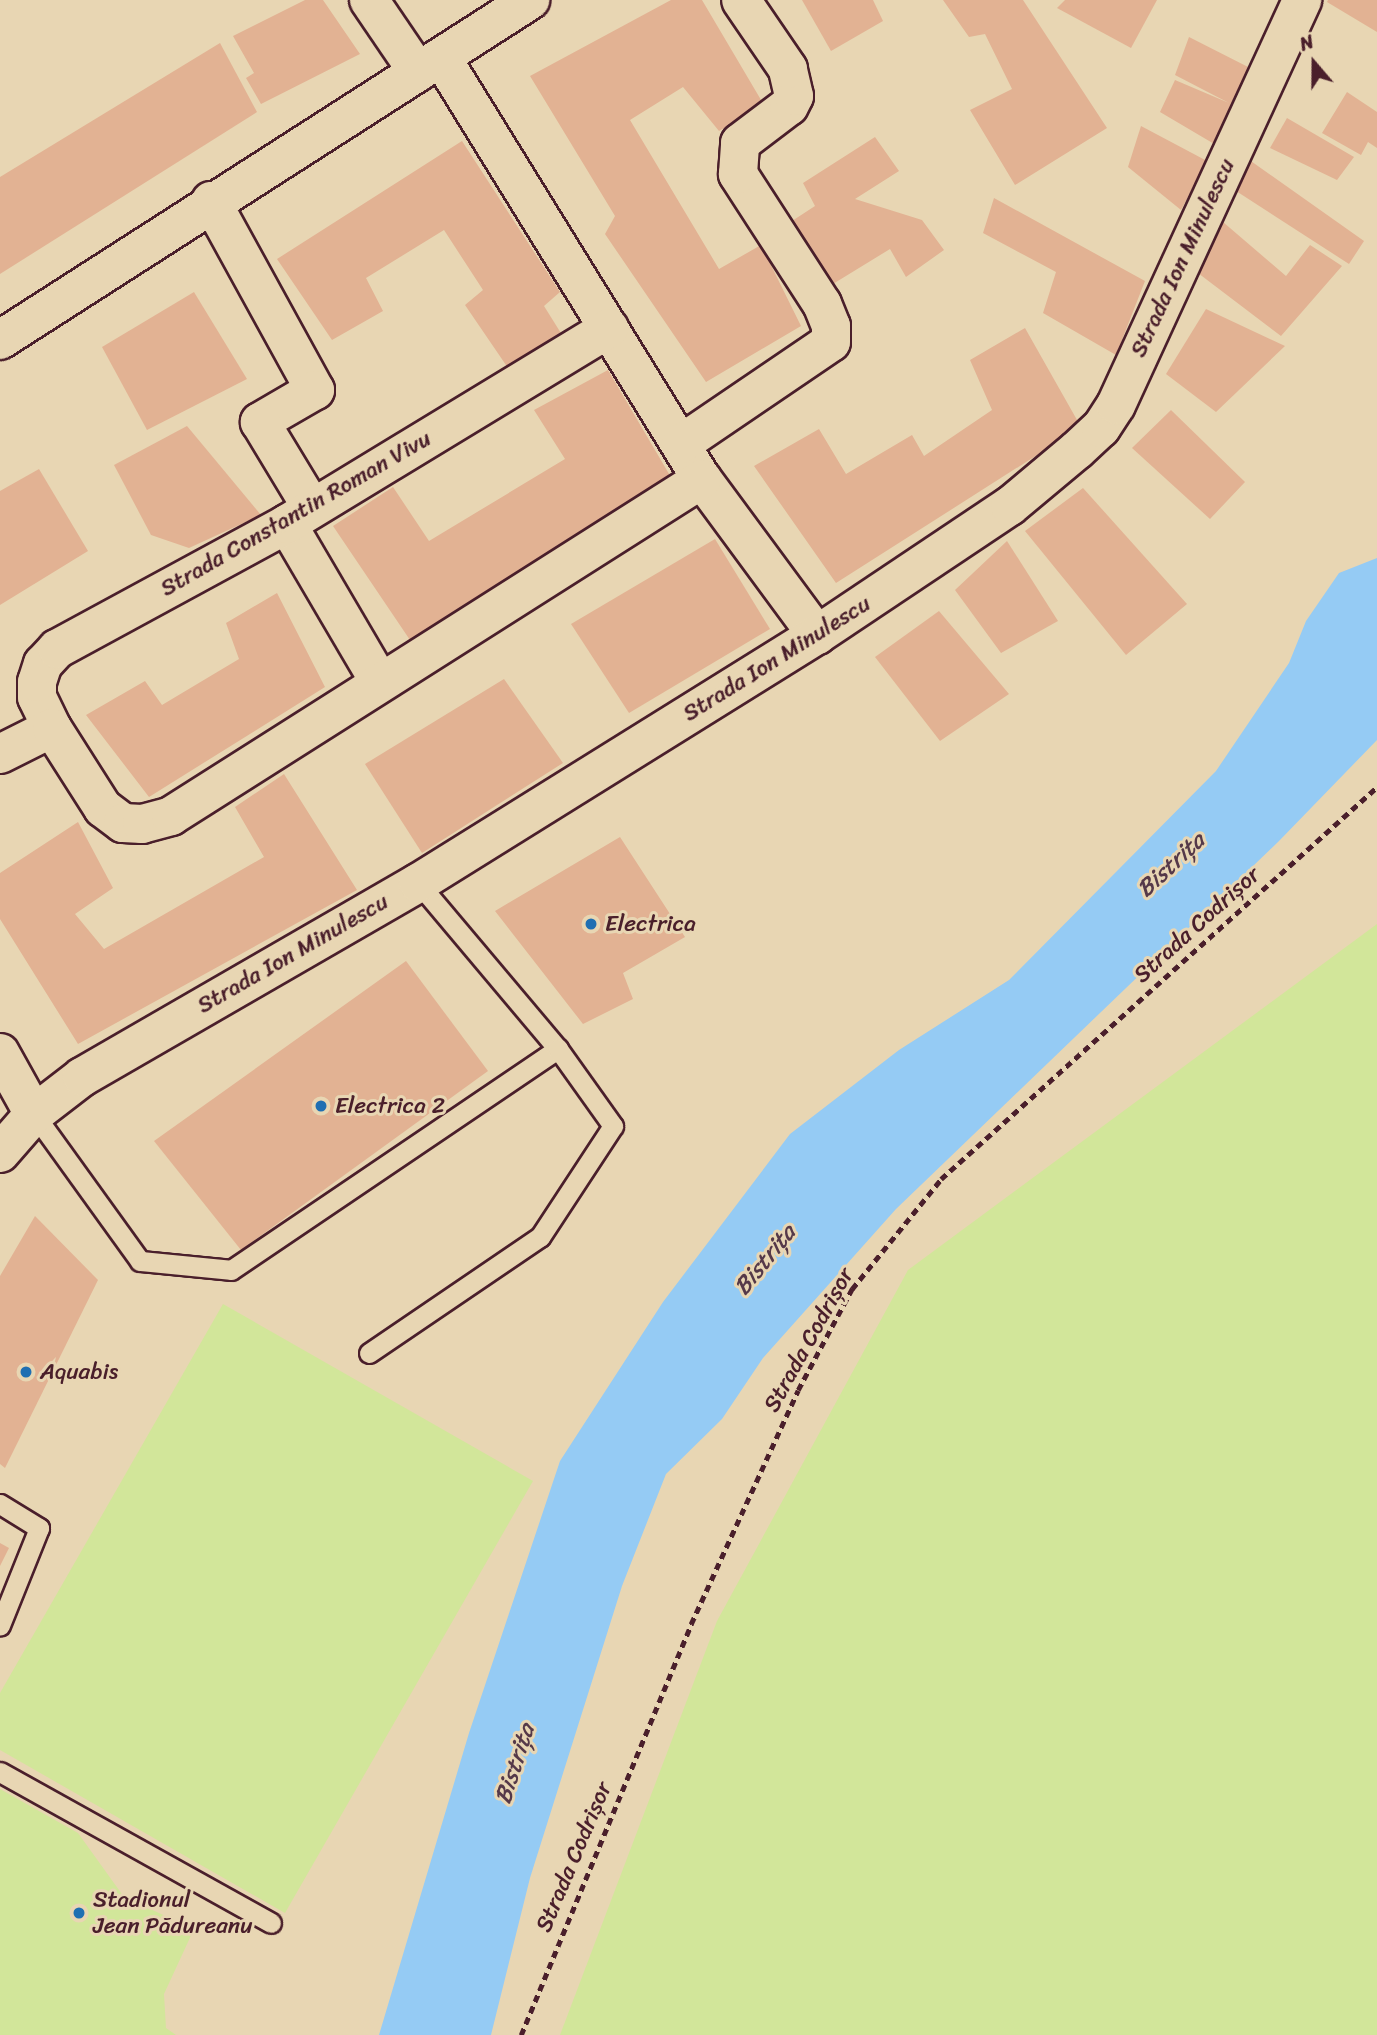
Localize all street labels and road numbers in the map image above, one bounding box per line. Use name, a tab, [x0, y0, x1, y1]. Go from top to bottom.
street label: Strada Ion Minulescu	[1125, 155, 1241, 361]
street label: Strada Constantin Roman Vivu	[156, 425, 436, 603]
street label: Strada Ion Minulescu	[679, 590, 875, 728]
street label: Strada Codrișor	[1128, 861, 1266, 989]
street label: Strada Ion Minulescu	[193, 888, 393, 1020]
street label: Strada Codrișor	[758, 1263, 860, 1417]
street label: Strada Codrișor	[530, 1778, 618, 1936]

